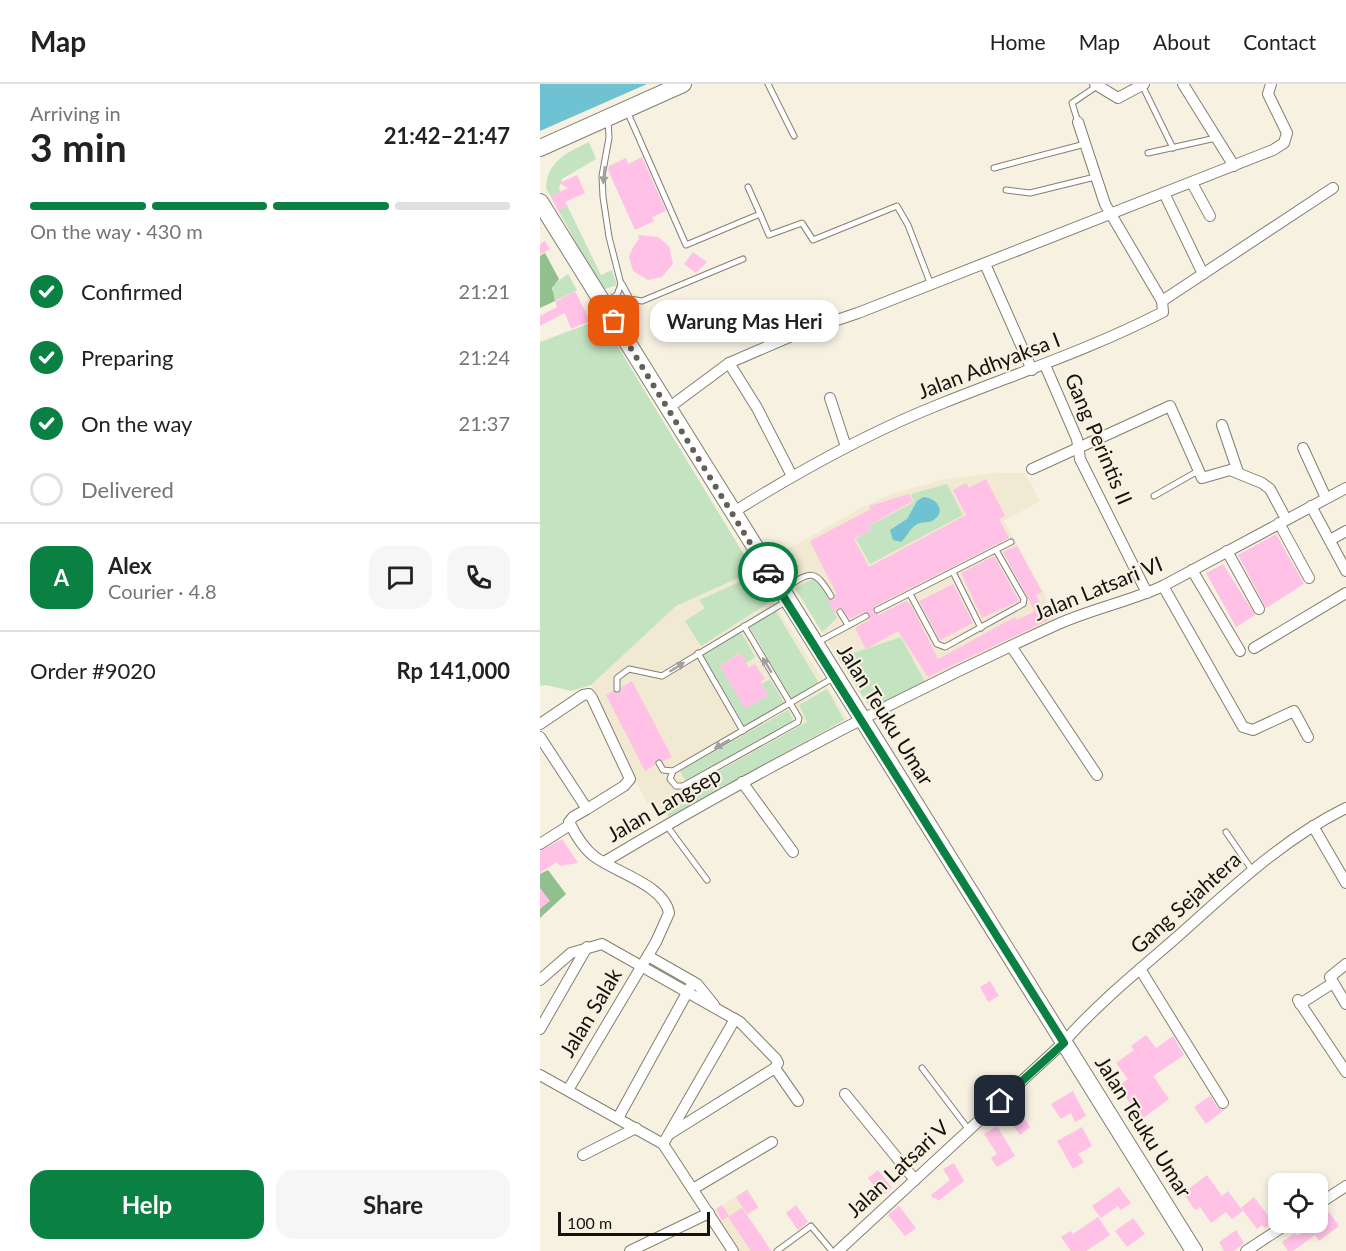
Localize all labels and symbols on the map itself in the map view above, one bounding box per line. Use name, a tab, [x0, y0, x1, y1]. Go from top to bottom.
one-way arrow	[599, 166, 609, 185]
pin	[588, 295, 639, 346]
callout: Warung Mas Heri	[650, 300, 839, 342]
street label: Jalan Adhyaksa I	[914, 326, 1063, 403]
street label: Gang Perintis II	[1060, 369, 1138, 508]
courier	[738, 542, 798, 602]
street label: Jalan Latsari VI	[1029, 550, 1166, 625]
street label: Jalan Teuku Umar	[833, 639, 940, 790]
one-way arrow	[762, 657, 773, 673]
one-way arrow	[669, 661, 685, 672]
one-way arrow	[714, 738, 730, 749]
street label: Jalan Langsep	[602, 761, 725, 846]
street label: Gang Sejahtera	[1125, 846, 1245, 958]
street label: Jalan Salak	[553, 963, 626, 1061]
street label: Jalan Teuku Umar	[1091, 1051, 1198, 1202]
pin	[974, 1075, 1025, 1126]
street label: Jalan Latsari V	[841, 1114, 954, 1222]
scale bar	[558, 1209, 710, 1236]

